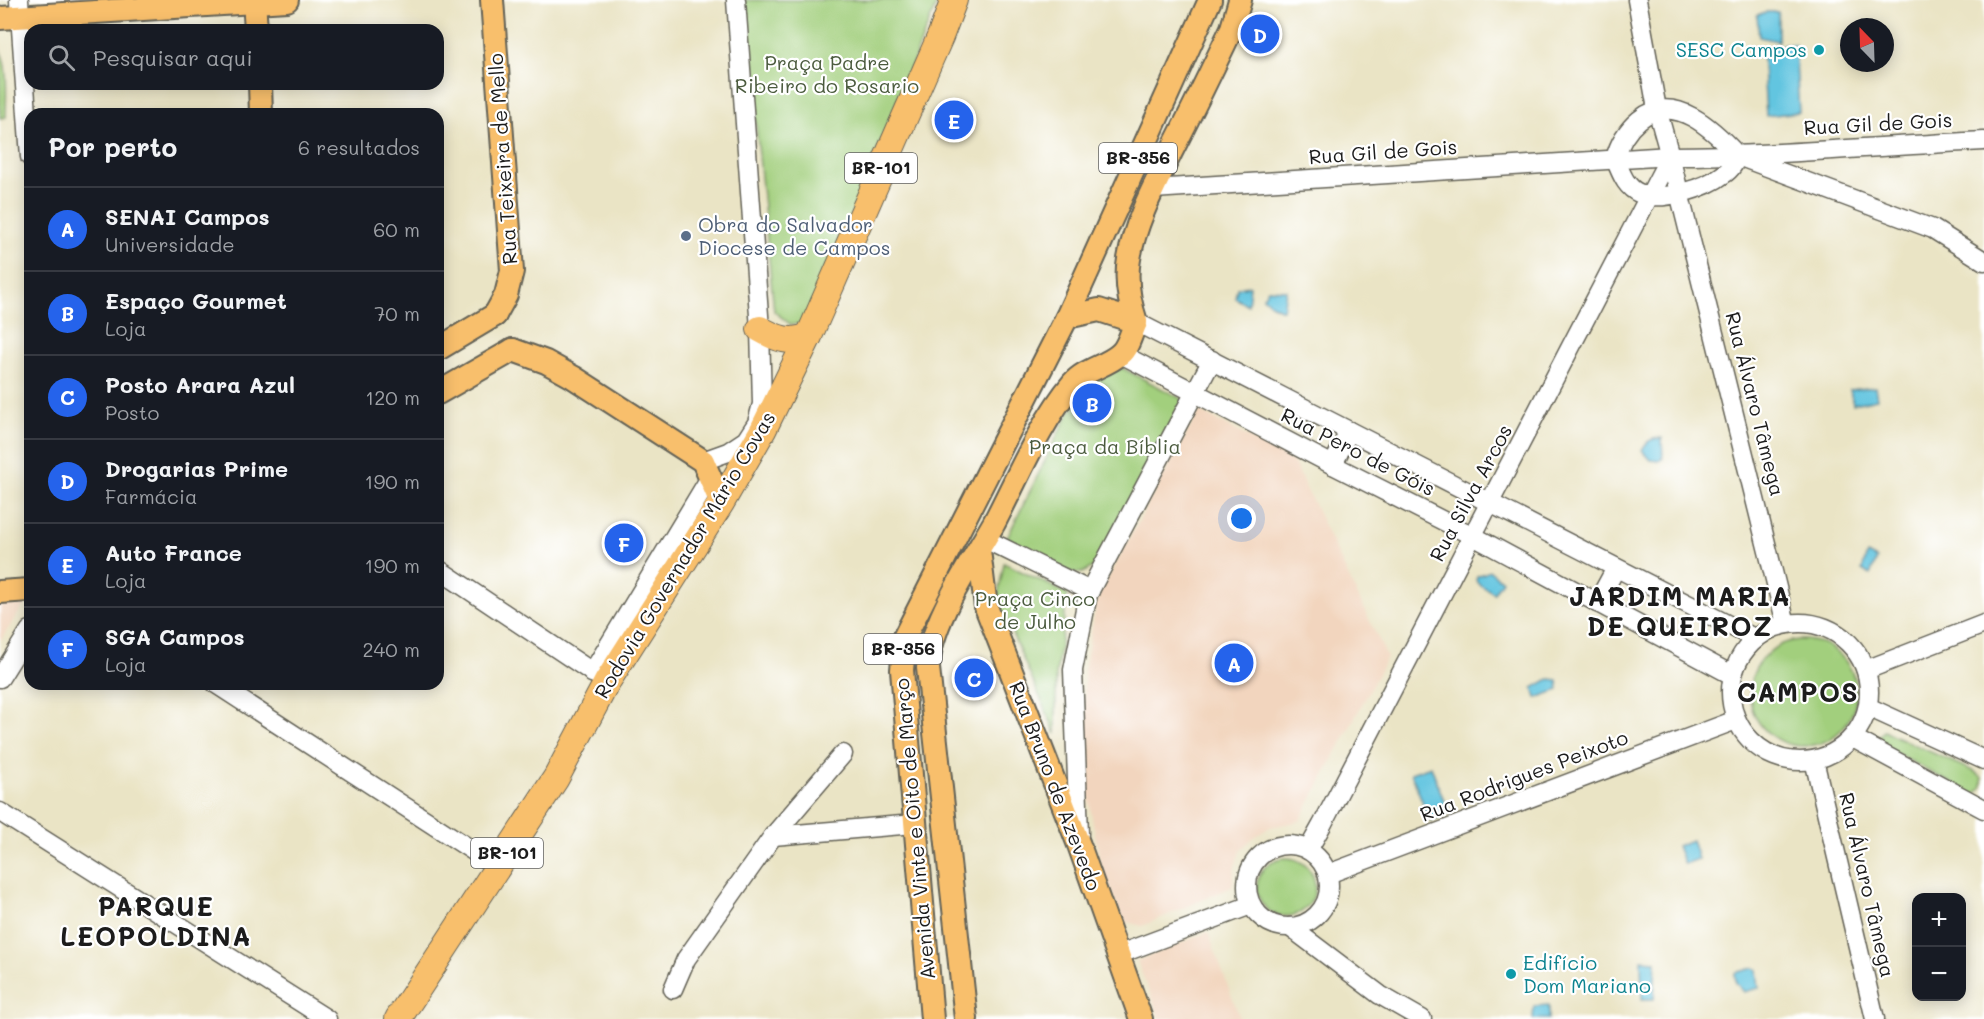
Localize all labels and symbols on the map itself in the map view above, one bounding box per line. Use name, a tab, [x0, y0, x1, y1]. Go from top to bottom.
pin: D	[1240, 12, 1280, 57]
north arrow	[1840, 18, 1894, 72]
place label: SESC Campos	[1676, 36, 1807, 62]
marker: SESC Campos	[1812, 43, 1826, 57]
park label: Praça Padre Ribeiro do Rosario	[735, 49, 919, 98]
street label: Rua Teixeira de Mello	[482, 53, 522, 265]
pin: E	[934, 98, 974, 142]
street label: Rua Gil de Gois	[1803, 106, 1953, 140]
street label: Rua Gil de Gois	[1308, 133, 1458, 169]
road number: BR-356	[1099, 143, 1177, 173]
road number: BR-101	[845, 153, 917, 183]
place label: Obra do Salvador Diocese de Campos	[698, 211, 890, 260]
marker: Obra do Salvador Diocese de Campos	[679, 229, 693, 243]
street label: Rua Álvaro Tâmega	[1721, 309, 1791, 499]
pin: B	[1072, 380, 1112, 426]
street label: Rua Pero de Góis	[1277, 401, 1440, 501]
street label: Rodovia Governador Mário Covas	[588, 406, 780, 703]
street label: Rua Silva Arcos	[1423, 419, 1517, 566]
park label: Praça da Bíblia	[1029, 433, 1181, 459]
your location	[1227, 504, 1256, 533]
pin: F	[604, 520, 644, 566]
district label: JARDIM MARIA DE QUEIROZ	[1569, 579, 1791, 643]
park label: Praça Cinco de Julho	[975, 585, 1095, 634]
road number: BR-356	[864, 634, 942, 664]
pin: A	[1214, 640, 1254, 686]
pin: C	[954, 656, 994, 700]
district label: CAMPOS	[1737, 675, 1859, 709]
street label: Avenida Vinte e Oito de Março	[888, 677, 940, 981]
street label: Rua Bruno de Azevedo	[1004, 678, 1108, 894]
street label: Rua Rodrigues Peixoto	[1416, 723, 1631, 827]
street label: Rua Álvaro Tâmega	[1834, 790, 1902, 980]
road number: BR-101	[471, 838, 543, 868]
district label: PARQUE LEOPOLDINA	[60, 889, 252, 953]
place label: Edifício Dom Mariano	[1523, 949, 1651, 998]
marker: Edifício Dom Mariano	[1504, 967, 1518, 981]

